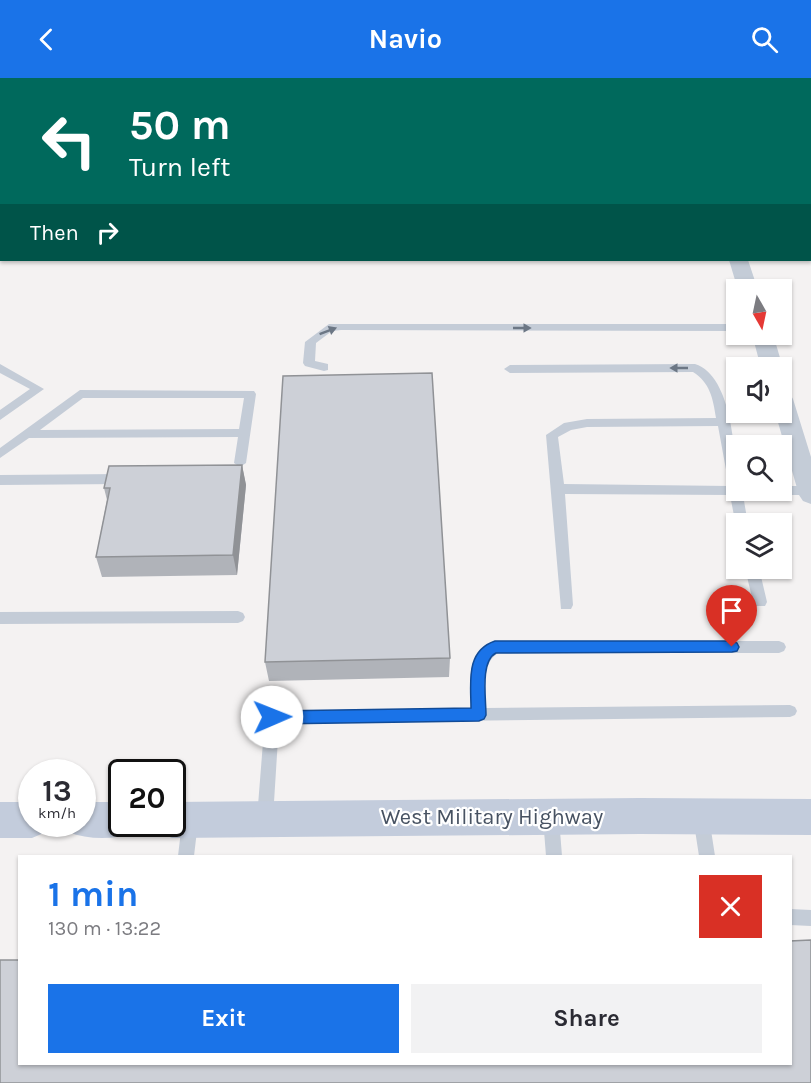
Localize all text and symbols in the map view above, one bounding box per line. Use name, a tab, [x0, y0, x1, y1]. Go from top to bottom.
icon: back	[30, 23, 63, 56]
text: Navio	[369, 23, 442, 55]
icon: search	[748, 23, 781, 56]
text: 50 m	[129, 100, 231, 150]
icon: left	[30, 102, 108, 180]
text: Turn left	[129, 151, 230, 183]
icon: right	[91, 216, 124, 249]
text: Then	[30, 220, 79, 246]
north arrow	[726, 279, 792, 345]
map controls	[726, 279, 792, 579]
one-way arrow	[513, 323, 532, 333]
one-way arrow	[319, 326, 337, 336]
button: sound	[726, 357, 792, 423]
one-way arrow	[670, 363, 689, 373]
button: search	[726, 435, 792, 501]
button: layers	[726, 513, 792, 579]
pin	[706, 585, 757, 647]
icon: arrive	[715, 594, 748, 627]
position arrow	[240, 685, 304, 749]
speed limit sign: 20	[108, 759, 186, 837]
text: 13	[42, 773, 72, 809]
text: km/h	[38, 804, 76, 822]
street label: West Military Highway	[381, 804, 603, 830]
text: 1 min	[48, 873, 138, 915]
button: close	[699, 875, 762, 938]
text: 130 m · 13:22	[48, 917, 161, 940]
button: Exit	[48, 984, 399, 1053]
button: Share	[411, 984, 762, 1053]

